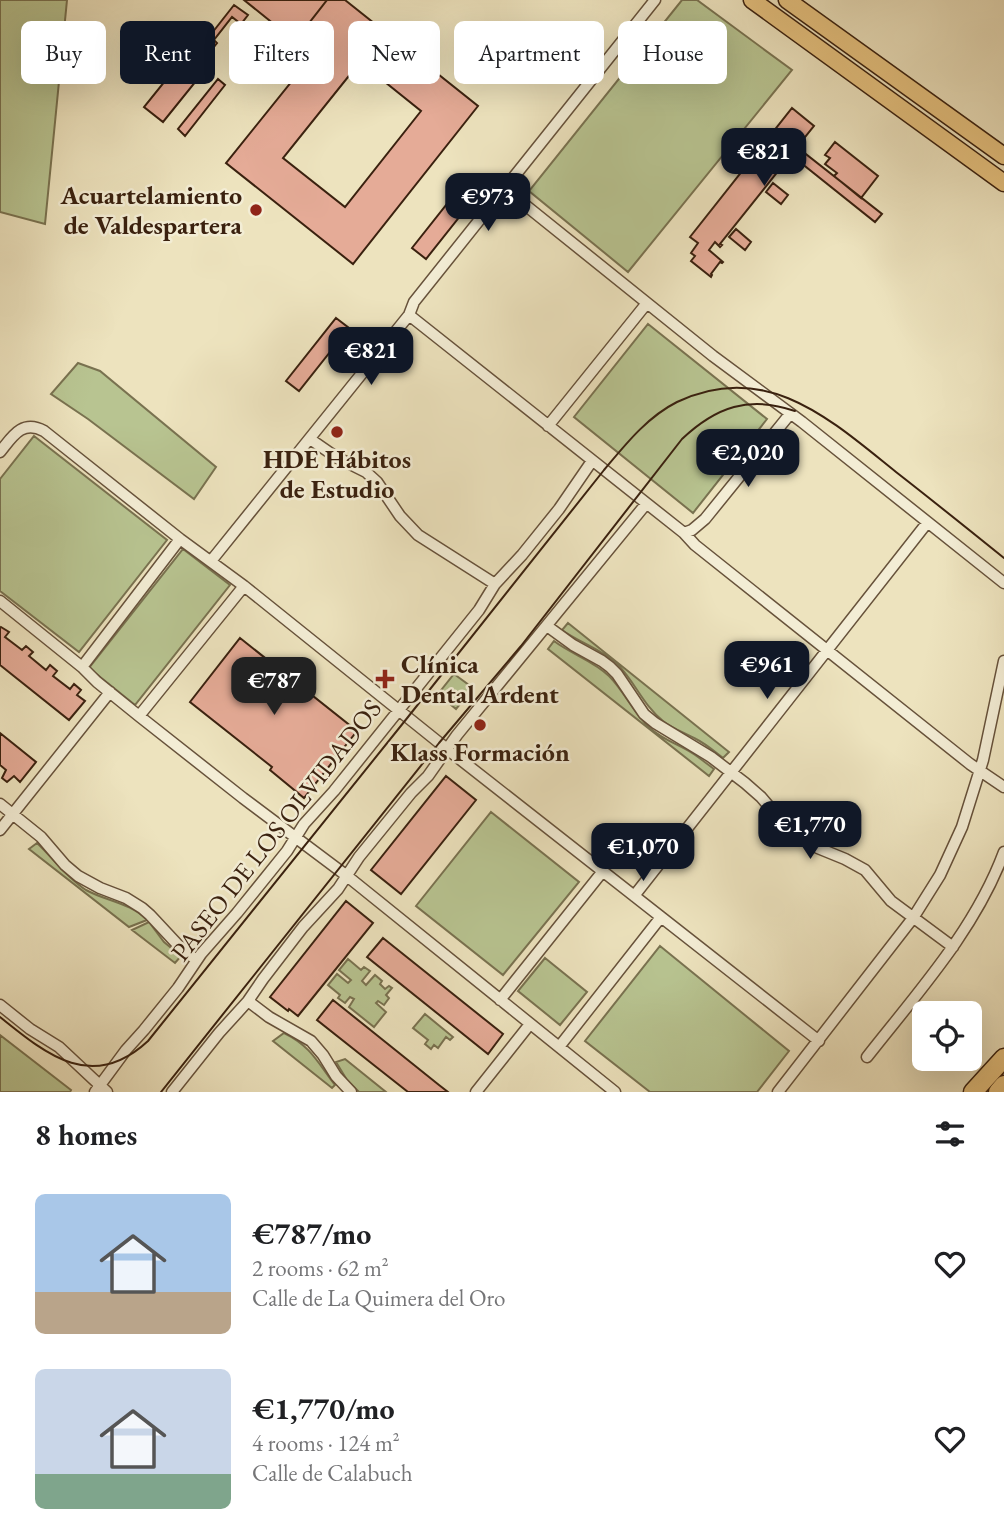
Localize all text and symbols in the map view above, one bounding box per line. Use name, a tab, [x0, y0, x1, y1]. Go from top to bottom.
chip: Buy	[21, 21, 106, 84]
chip: Rent	[120, 21, 215, 84]
chip: Filters	[229, 21, 334, 84]
chip: New	[348, 21, 440, 84]
chip: Apartment	[454, 21, 604, 84]
chip: House	[618, 21, 727, 84]
pin: €821	[723, 128, 805, 188]
text: €821	[737, 136, 791, 166]
pin: €973	[447, 174, 529, 233]
place label: Acuartelamiento de Valdespartera	[60, 178, 243, 242]
text: €973	[461, 181, 515, 211]
marker: Acuartelamiento de Valdespartera	[248, 202, 264, 218]
pin: €821	[330, 328, 412, 387]
text: €821	[344, 335, 398, 365]
marker: HDE Hábitos de Estudio	[329, 424, 345, 440]
pin: €2,020	[691, 430, 805, 489]
text: €2,020	[712, 437, 784, 467]
place label: HDE Hábitos de Estudio	[263, 442, 411, 506]
pin: €961	[726, 642, 808, 701]
place label: Clínica Dental Ardent	[401, 647, 559, 711]
text: €961	[740, 649, 794, 679]
pin: €787	[233, 658, 315, 717]
text: €787	[247, 665, 301, 695]
marker: Clínica Dental Ardent	[375, 669, 395, 689]
street label: PASEO DE LOS OLVIDADOS	[163, 692, 389, 968]
marker: Klass Formación	[472, 717, 488, 733]
place label: Klass Formación	[390, 735, 570, 769]
pin: €1,770	[753, 802, 867, 861]
text: €1,770	[774, 809, 846, 839]
pin: €1,070	[586, 824, 700, 883]
text: €1,070	[607, 831, 679, 861]
map controls	[912, 1001, 982, 1071]
button: locate	[912, 1001, 982, 1071]
text: 8 homes	[35, 1115, 137, 1154]
icon: filters	[931, 1115, 969, 1153]
text: €787/mo	[252, 1214, 371, 1253]
icon: home	[91, 1222, 175, 1306]
icon: heart	[931, 1245, 969, 1283]
text: 2 rooms · 62 m²	[252, 1253, 389, 1283]
text: Calle de La Quimera del Oro	[252, 1283, 506, 1313]
text: €1,770/mo	[252, 1389, 395, 1428]
icon: home	[91, 1397, 175, 1481]
icon: heart	[931, 1420, 969, 1458]
text: 4 rooms · 124 m²	[252, 1428, 400, 1458]
text: Calle de Calabuch	[252, 1458, 413, 1488]

